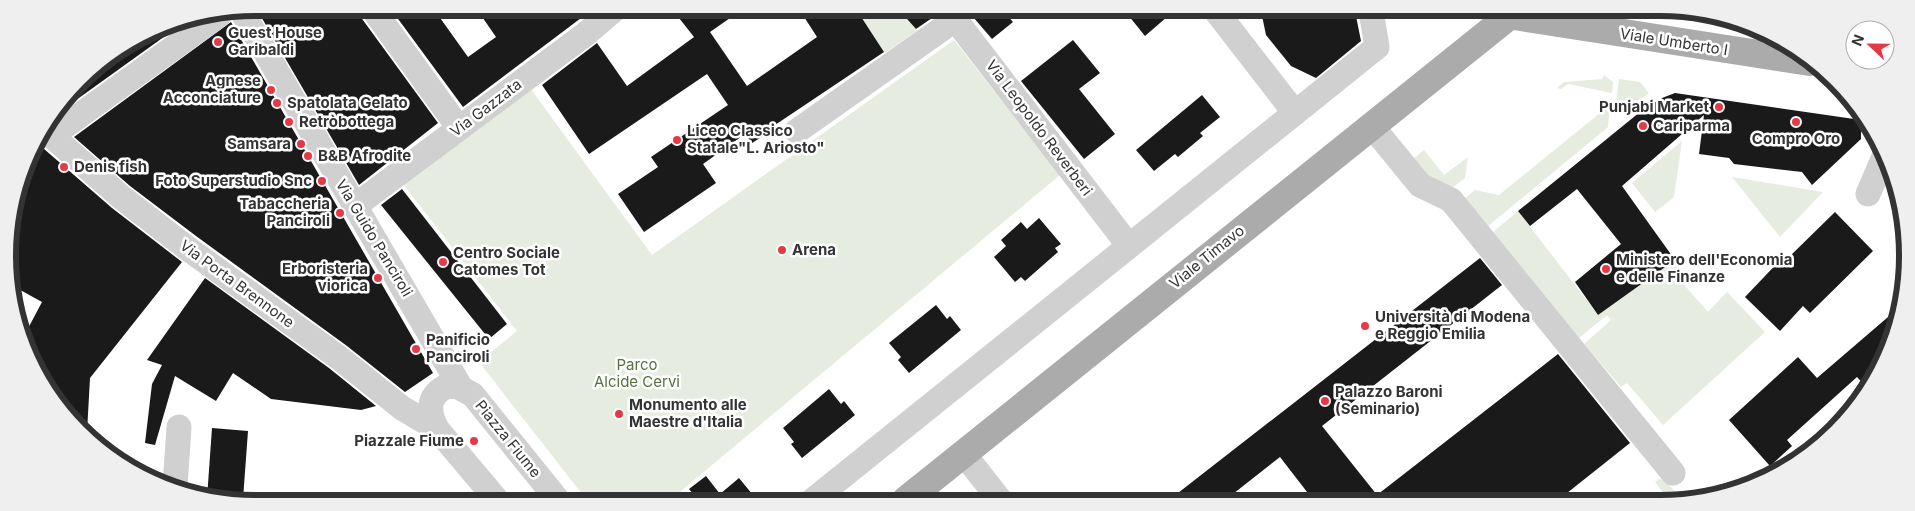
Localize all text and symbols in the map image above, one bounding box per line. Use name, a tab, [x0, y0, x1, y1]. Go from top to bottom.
north arrow	[1845, 20, 1895, 70]
place label: Guest House Garibaldi	[228, 23, 322, 59]
street label: Viale Umberto I	[1619, 24, 1729, 59]
text: N	[1848, 32, 1867, 48]
marker: Guest House Garibaldi	[212, 36, 224, 48]
street label: Via Leopoldo Reverberi	[982, 56, 1097, 199]
place label: Agnese Acconciature	[163, 71, 261, 107]
street label: Via Gazzata	[446, 75, 525, 141]
marker: Agnese Acconciature	[265, 84, 277, 96]
place label: Spatolata Gelato	[287, 93, 408, 112]
marker: Spatolata Gelato	[271, 97, 283, 109]
place label: Punjabi Market	[1599, 97, 1710, 116]
marker: Punjabi Market	[1713, 101, 1725, 113]
place label: Retròbottega	[299, 112, 394, 131]
marker: Retròbottega	[283, 116, 295, 128]
place label: Cariparma	[1653, 116, 1730, 135]
marker: Compro Oro	[1790, 116, 1802, 128]
marker: Cariparma	[1637, 120, 1649, 132]
place label: Liceo Classico Statale"L. Ariosto"	[687, 121, 825, 157]
place label: Compro Oro	[1752, 129, 1840, 148]
place label: Samsara	[227, 134, 291, 153]
marker: Liceo Classico Statale"L. Ariosto"	[671, 134, 683, 146]
marker: Samsara	[295, 138, 307, 150]
place label: B&B Afrodite	[318, 146, 411, 165]
marker: B&B Afrodite	[302, 150, 314, 162]
place label: Denis fish	[74, 157, 147, 176]
marker: Denis fish	[58, 161, 70, 173]
place label: Foto Superstudio Snc	[155, 171, 312, 190]
marker: Foto Superstudio Snc	[316, 175, 328, 187]
street label: Via Guido Panciroli	[332, 176, 417, 300]
place label: Tabaccheria Panciroli	[239, 194, 330, 230]
marker: Tabaccheria Panciroli	[334, 207, 346, 219]
street label: Viale Timavo	[1165, 221, 1248, 293]
street label: Via Porta Brennone	[176, 236, 298, 332]
place label: Arena	[792, 240, 836, 259]
place label: Centro Sociale Catomes Tot	[453, 243, 560, 279]
marker: Arena	[776, 244, 788, 256]
place label: Ministero dell'Economia e delle Finanze	[1616, 250, 1792, 286]
marker: Centro Sociale Catomes Tot	[437, 256, 449, 268]
place label: Erboristeria viorica	[282, 259, 368, 295]
marker: Ministero dell'Economia e delle Finanze	[1600, 263, 1612, 275]
marker: Erboristeria viorica	[372, 272, 384, 284]
place label: Università di Modena e Reggio Emilia	[1375, 307, 1530, 343]
marker: Università di Modena e Reggio Emilia	[1359, 320, 1371, 332]
place label: Panificio Panciroli	[426, 330, 490, 366]
marker: Panificio Panciroli	[410, 343, 422, 355]
park label: Parco Alcide Cervi	[594, 355, 680, 391]
place label: Palazzo Baroni (Seminario)	[1335, 382, 1443, 418]
place label: Monumento alle Maestre d'Italia	[629, 395, 747, 431]
marker: Palazzo Baroni (Seminario)	[1319, 395, 1331, 407]
street label: Piazza Fiume	[471, 396, 545, 481]
marker: Monumento alle Maestre d'Italia	[613, 408, 625, 420]
place label: Piazzale Fiume	[354, 431, 464, 450]
marker: Piazzale Fiume	[468, 435, 480, 447]

